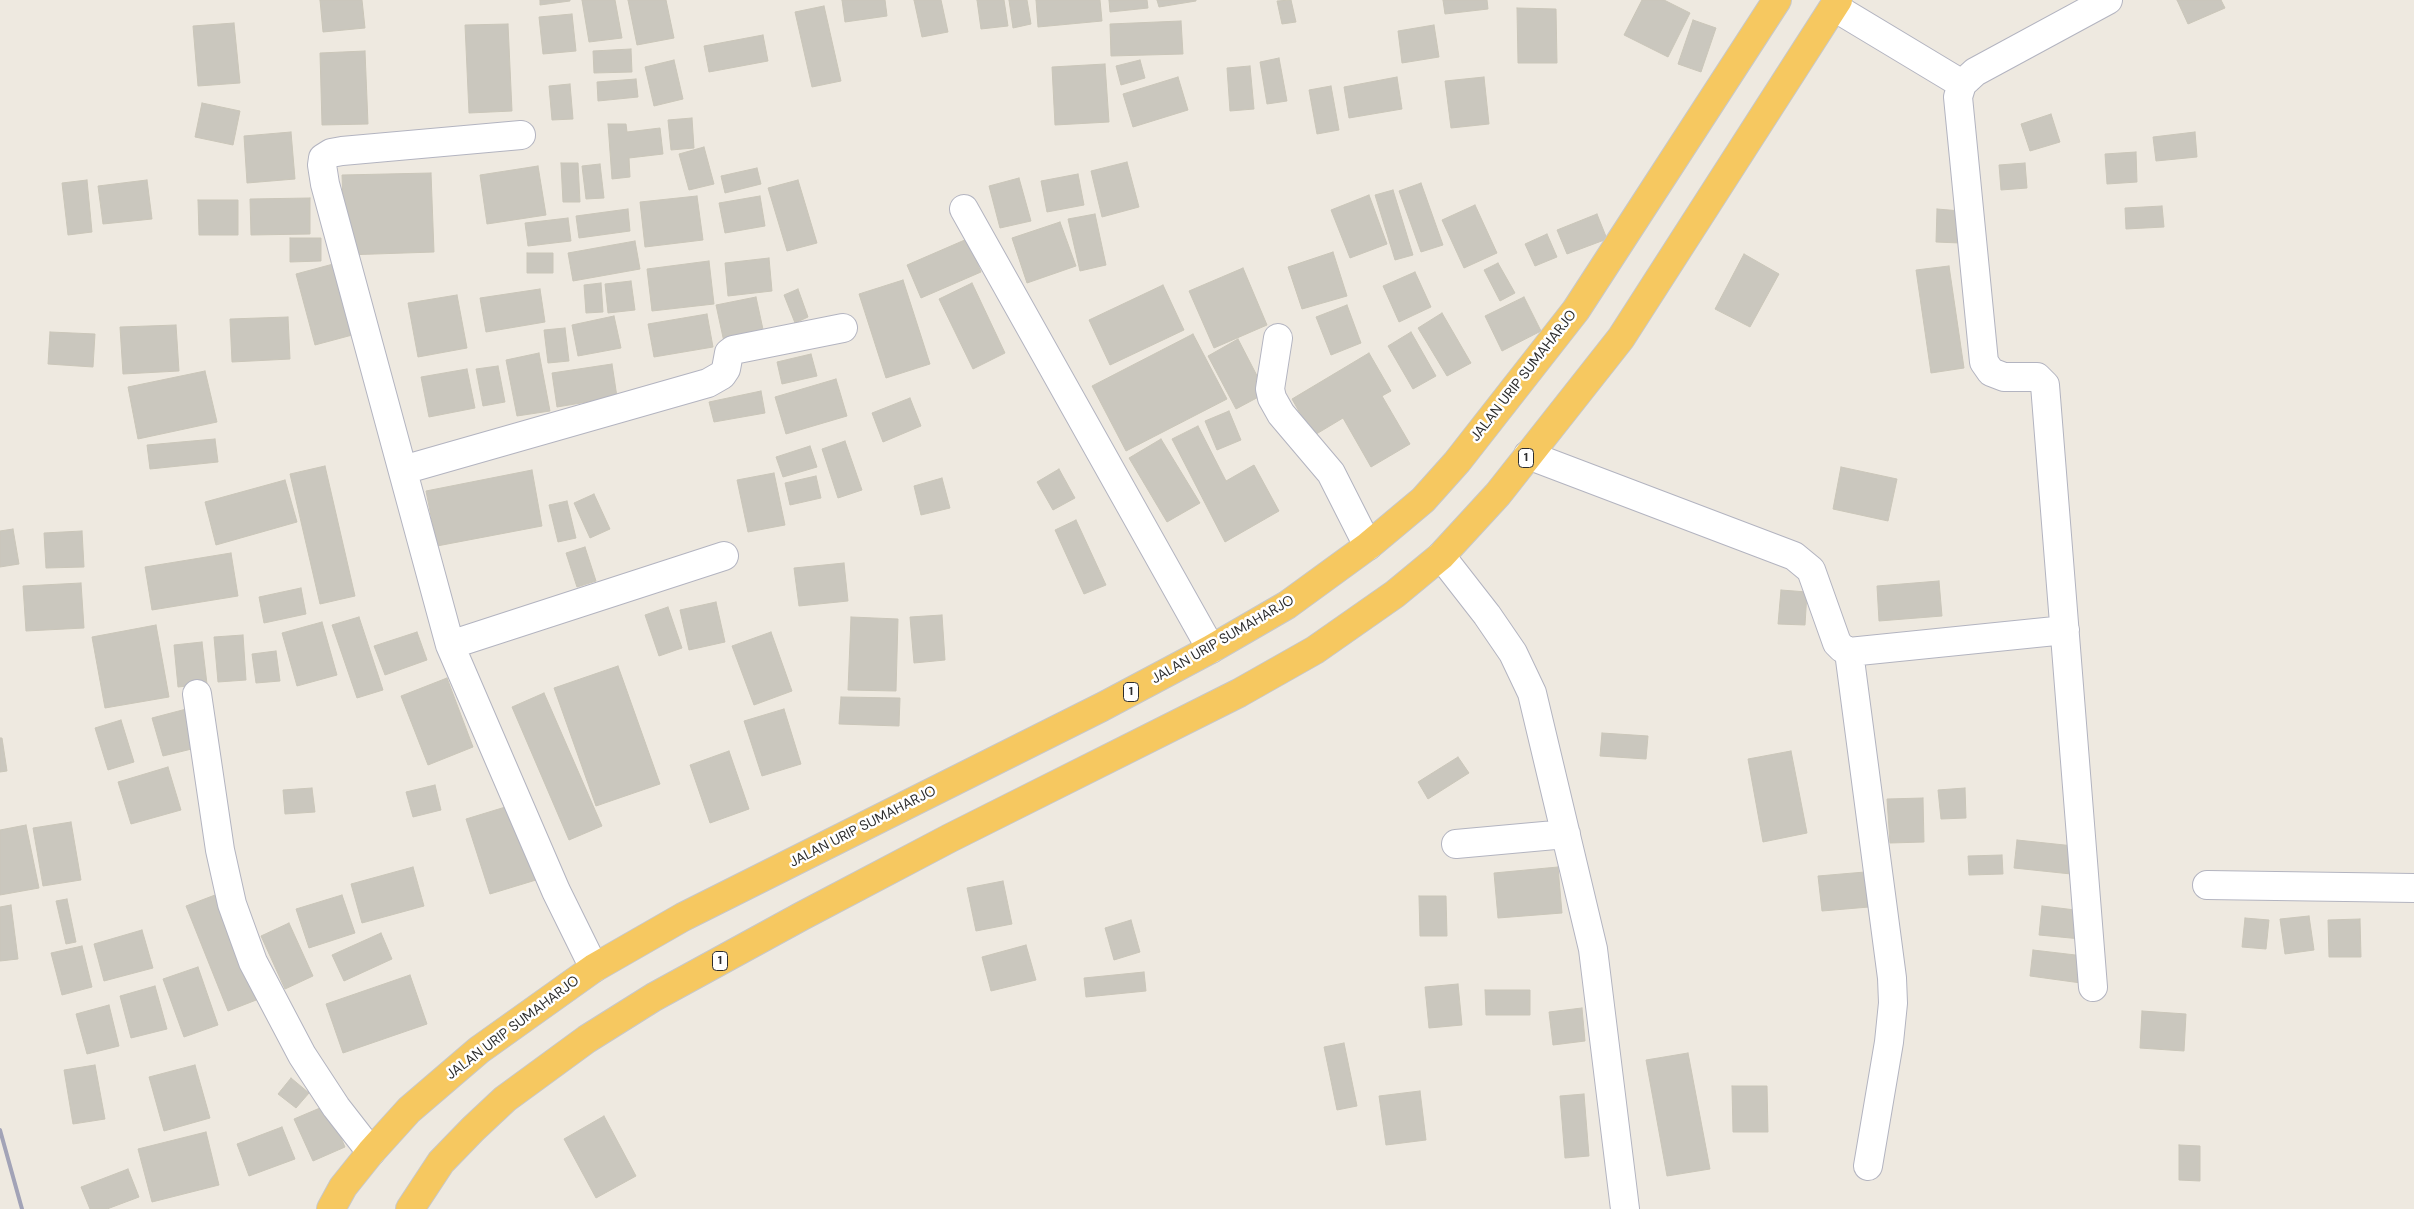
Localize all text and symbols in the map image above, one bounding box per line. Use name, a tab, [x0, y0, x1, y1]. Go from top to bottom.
street label: JALAN URIP SUMAHARJO	[1468, 307, 1580, 445]
road number: 1	[1518, 448, 1534, 468]
street label: JALAN URIP SUMAHARJO	[1149, 592, 1297, 688]
road number: 1	[1124, 682, 1138, 702]
street label: JALAN URIP SUMAHARJO	[787, 783, 939, 871]
road number: 1	[712, 951, 728, 970]
street label: JALAN URIP SUMAHARJO	[443, 973, 583, 1083]

